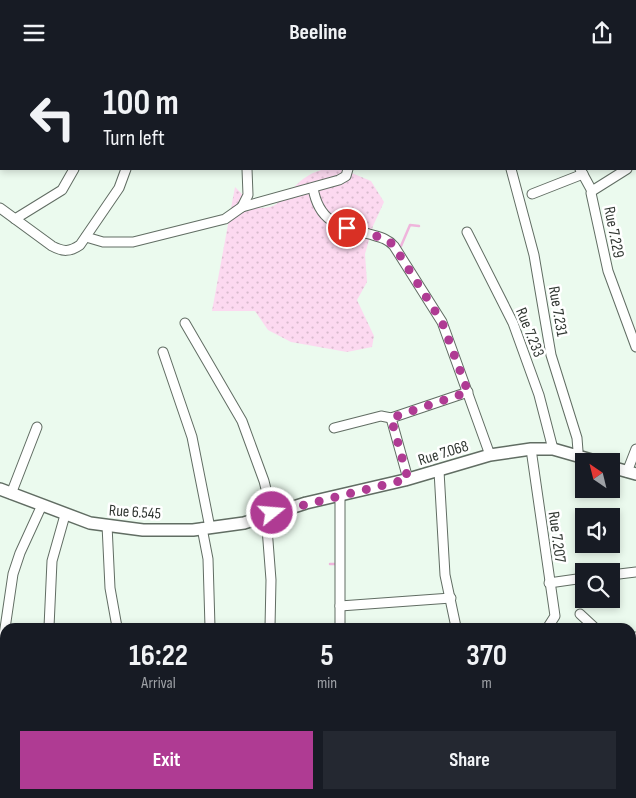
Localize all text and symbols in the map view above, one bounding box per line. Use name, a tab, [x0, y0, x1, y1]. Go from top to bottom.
icon: menu	[20, 19, 48, 47]
text: Beeline	[289, 19, 347, 46]
icon: share	[588, 19, 616, 47]
text: 100 m	[103, 82, 179, 125]
icon: left	[20, 85, 85, 150]
text: Turn left	[103, 125, 165, 152]
street label: Rue 7.229	[599, 205, 628, 260]
pin	[326, 207, 368, 249]
icon: arrive	[333, 214, 361, 242]
street label: Rue 7.231	[544, 285, 571, 338]
street label: Rue 7.233	[511, 305, 548, 360]
street label: Rue 7.068	[416, 437, 471, 470]
north arrow	[575, 453, 620, 497]
map controls	[575, 453, 620, 608]
position arrow	[245, 486, 297, 538]
street label: Rue 6.545	[108, 501, 162, 524]
button: sound	[575, 508, 620, 553]
street label: Rue 7.207	[544, 510, 570, 565]
button: search	[575, 563, 620, 608]
text: 16:22	[129, 638, 188, 674]
text: 5	[321, 638, 334, 674]
text: 370	[466, 638, 507, 674]
text: Arrival	[141, 674, 176, 693]
text: min	[317, 674, 337, 693]
text: m	[481, 674, 492, 693]
button: Exit	[20, 731, 313, 789]
button: Share	[323, 731, 616, 789]

